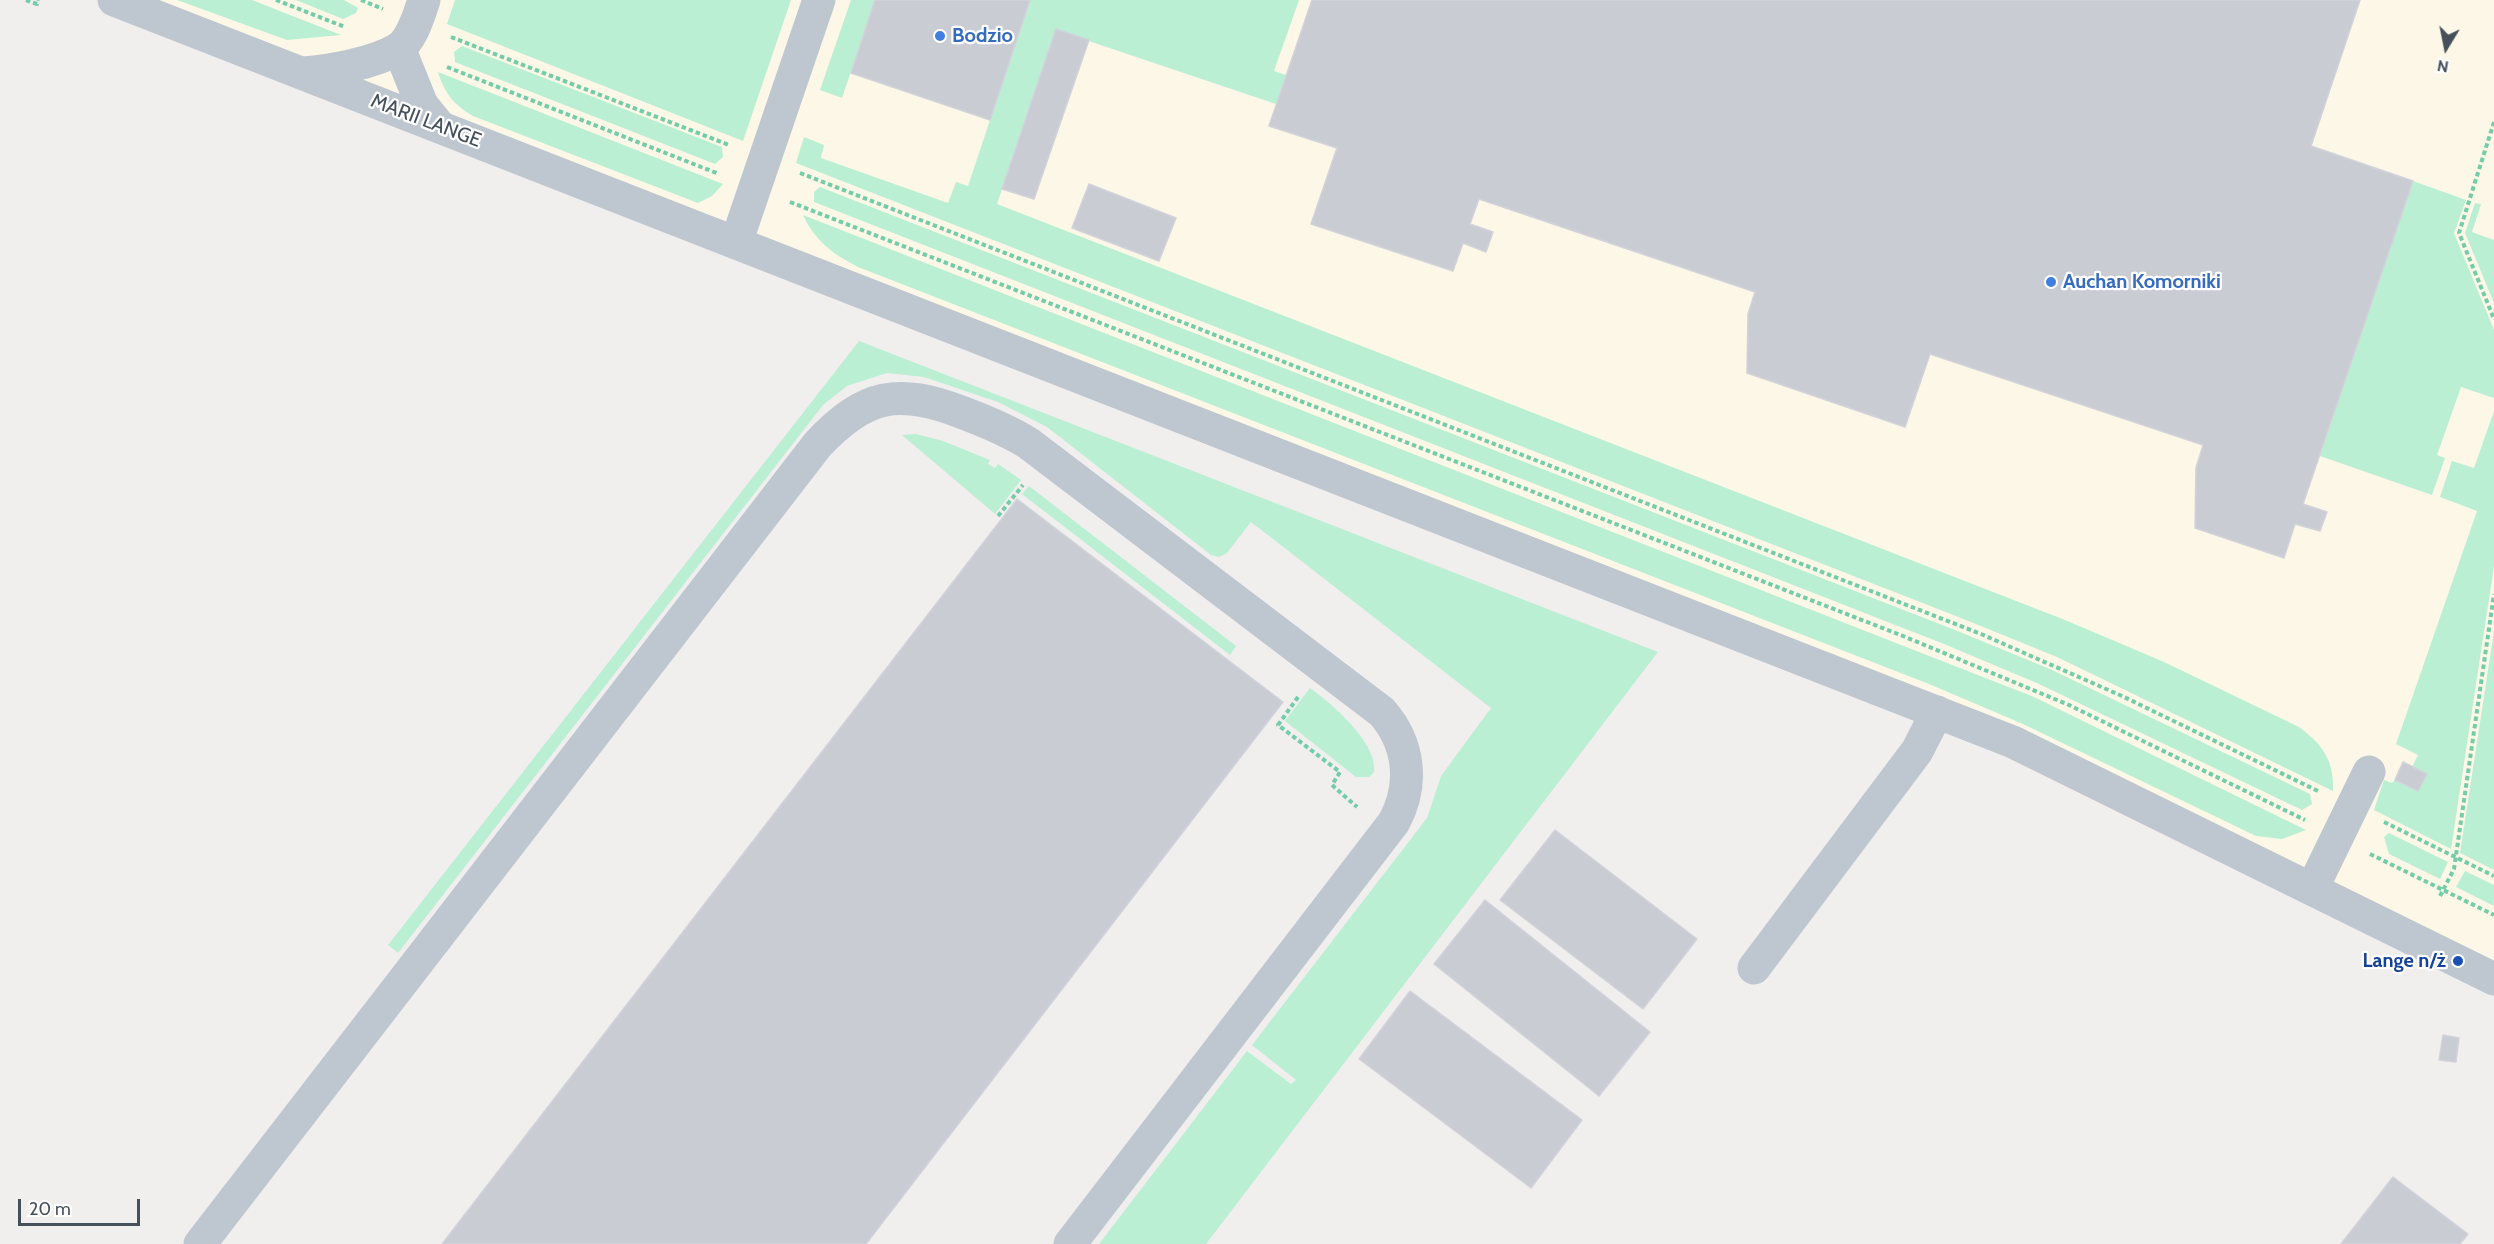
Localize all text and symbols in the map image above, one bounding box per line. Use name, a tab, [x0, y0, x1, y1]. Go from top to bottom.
north arrow	[2416, 18, 2476, 78]
place label: Bodzio	[952, 24, 1013, 48]
marker: Bodzio	[933, 29, 947, 43]
text: N	[2436, 56, 2450, 77]
street label: MARII LANGE	[367, 89, 485, 153]
place label: Auchan Komorniki	[2063, 270, 2221, 294]
marker: Auchan Komorniki	[2044, 275, 2058, 289]
place label: Lange n/ż	[2363, 949, 2446, 973]
marker: Lange n/ż	[2451, 954, 2465, 968]
scale bar	[21, 1187, 142, 1225]
text: 20 m	[29, 1198, 71, 1220]

